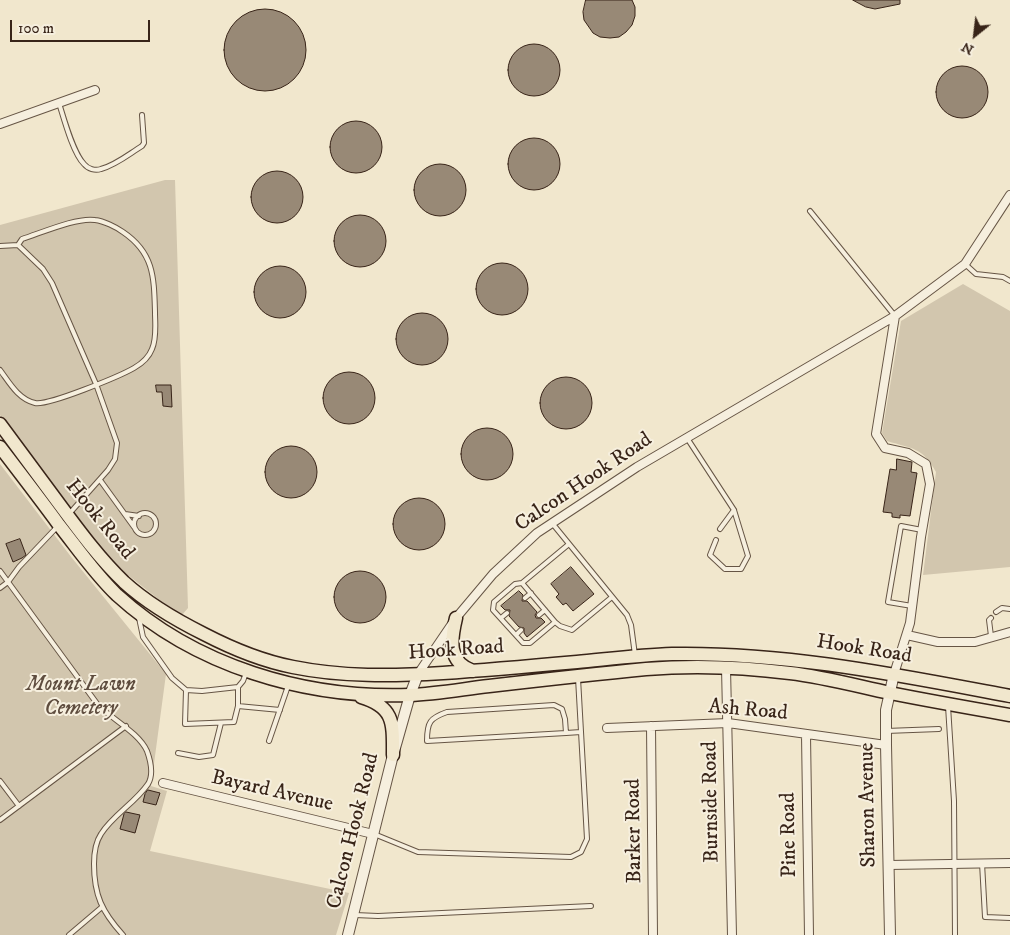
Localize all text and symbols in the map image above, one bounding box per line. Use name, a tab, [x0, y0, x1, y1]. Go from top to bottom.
scale bar	[12, 10, 152, 42]
north arrow	[950, 10, 1000, 60]
text: 100 m	[18, 19, 54, 38]
text: N	[958, 37, 977, 59]
street label: Calcon Hook Road	[511, 428, 657, 538]
street label: Hook Road	[59, 475, 139, 565]
street label: Hook Road	[815, 630, 913, 670]
street label: Hook Road	[407, 635, 505, 667]
park label: Mount Lawn Cemetery	[26, 673, 136, 723]
street label: Ash Road	[707, 695, 789, 727]
street label: Burnside Road	[698, 741, 726, 863]
street label: Sharon Avenue	[855, 742, 883, 868]
street label: Calcon Hook Road	[322, 750, 386, 912]
street label: Bayard Avenue	[209, 766, 335, 818]
street label: Barker Road	[621, 778, 649, 884]
street label: Pine Road	[777, 792, 803, 878]

